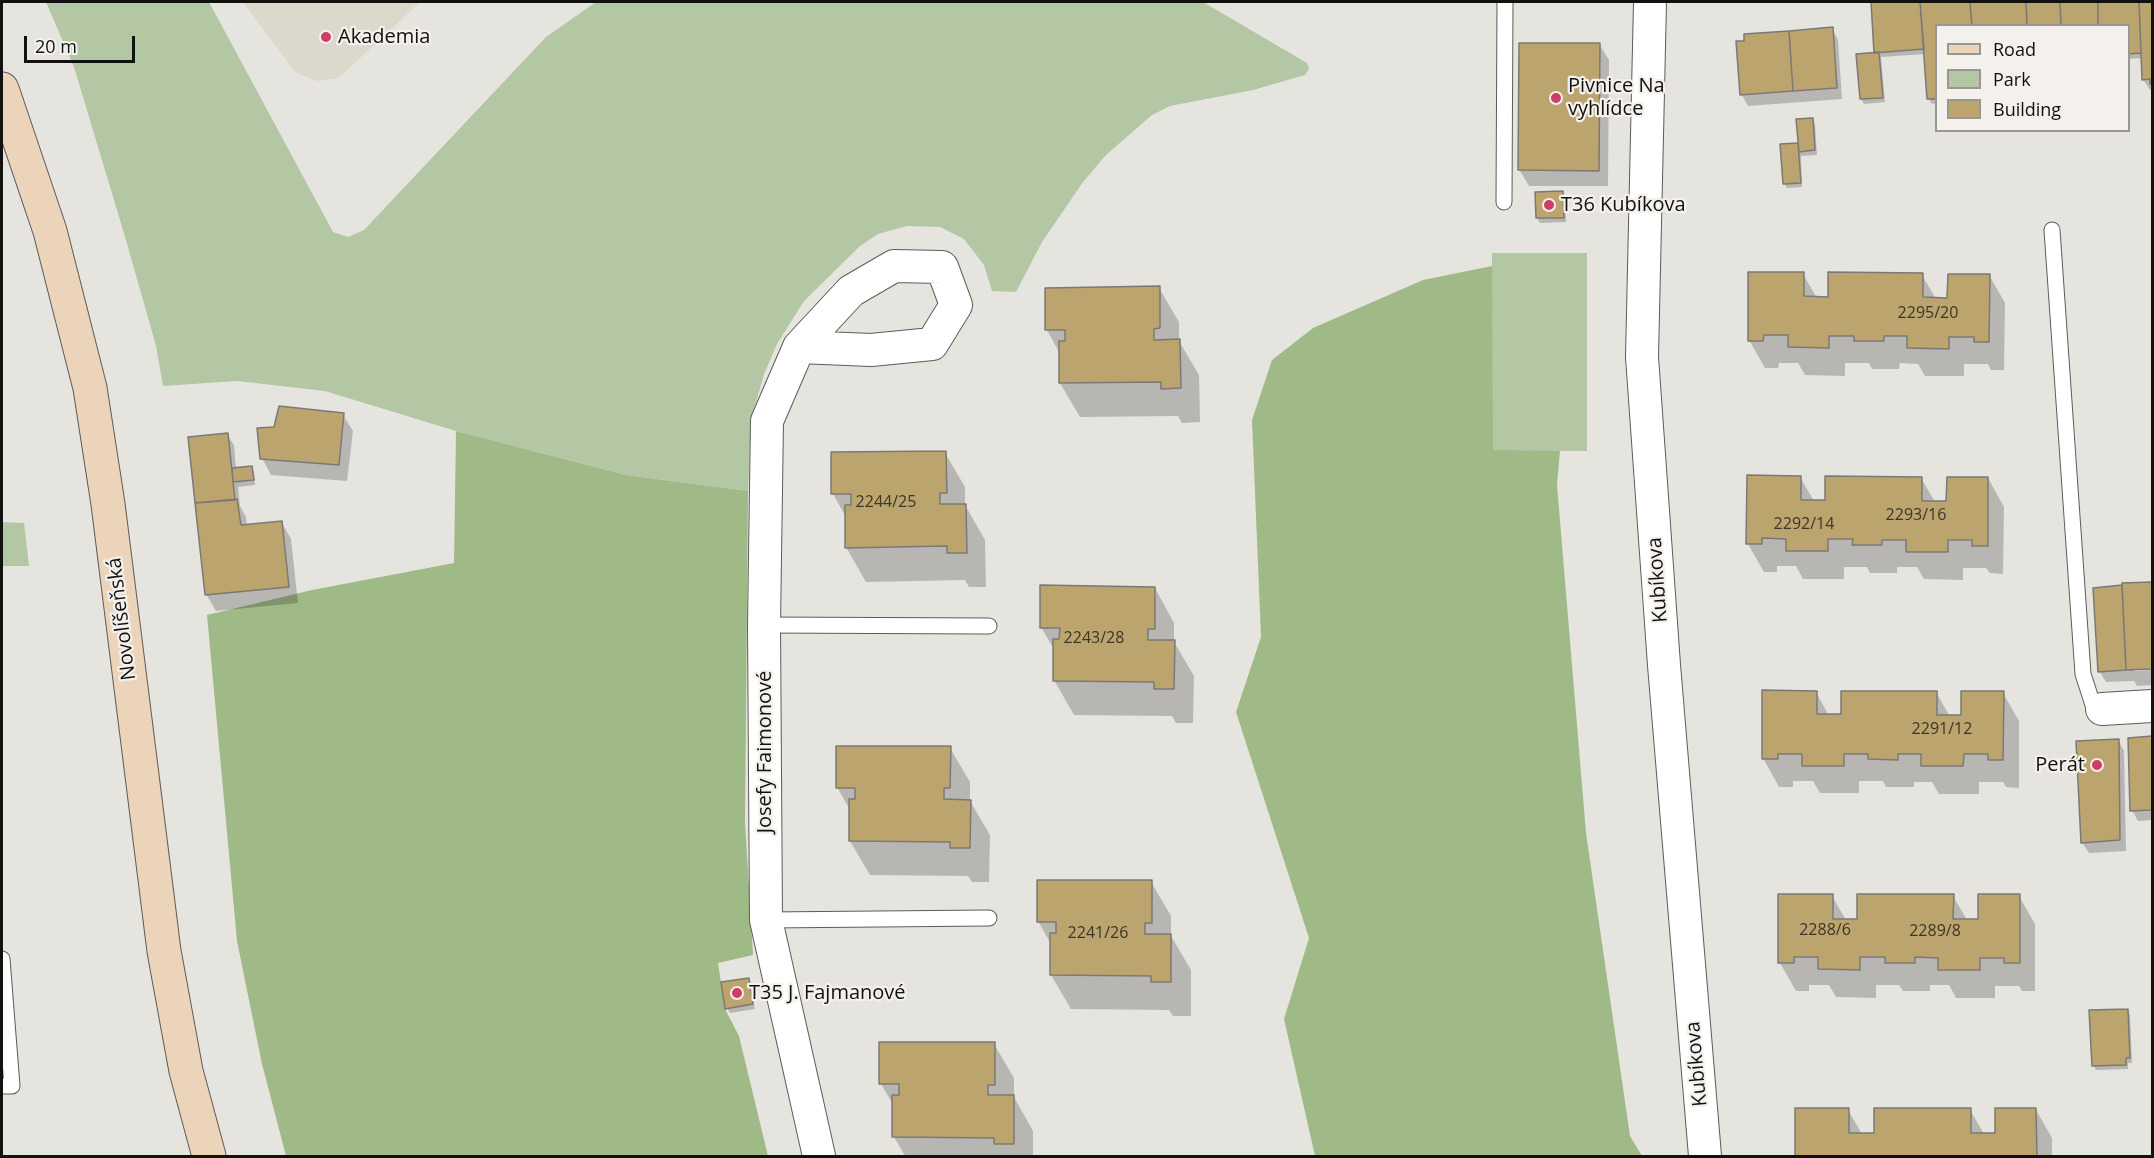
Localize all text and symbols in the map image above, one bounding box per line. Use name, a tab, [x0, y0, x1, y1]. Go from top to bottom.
scale bar	[27, 24, 138, 62]
legend	[1935, 24, 2130, 132]
place label: Akademia	[338, 25, 430, 49]
marker: Akademia	[319, 30, 333, 44]
text: 20 m	[35, 34, 77, 58]
text: Road	[1993, 37, 2036, 61]
text: Park	[1993, 67, 2031, 91]
place label: Pivnice Na vyhlídce	[1568, 74, 1665, 121]
marker: Pivnice Na vyhlídce	[1549, 91, 1563, 105]
text: Building	[1993, 97, 2061, 121]
place label: T36 Kubíkova	[1561, 193, 1686, 217]
marker: T36 Kubíkova	[1542, 198, 1556, 212]
house number: 2295/20	[1898, 303, 1958, 323]
house number: 2244/25	[856, 492, 916, 512]
house number: 2293/16	[1886, 505, 1946, 525]
house number: 2292/14	[1774, 514, 1834, 534]
street label: Kubíkova	[1643, 537, 1673, 623]
street label: Novolíšeňská	[103, 556, 141, 682]
house number: 2243/28	[1064, 628, 1124, 648]
street label: Josefy Faimonové	[753, 671, 777, 833]
house number: 2291/12	[1912, 719, 1972, 739]
place label: Perát	[2035, 753, 2085, 777]
marker: Perát	[2090, 758, 2104, 772]
house number: 2288/6	[1799, 920, 1851, 940]
house number: 2289/8	[1909, 921, 1961, 941]
house number: 2241/26	[1068, 923, 1128, 943]
place label: T35 J. Fajmanové	[749, 981, 906, 1005]
marker: T35 J. Fajmanové	[730, 986, 744, 1000]
street label: Kubíkova	[1681, 1020, 1713, 1108]

